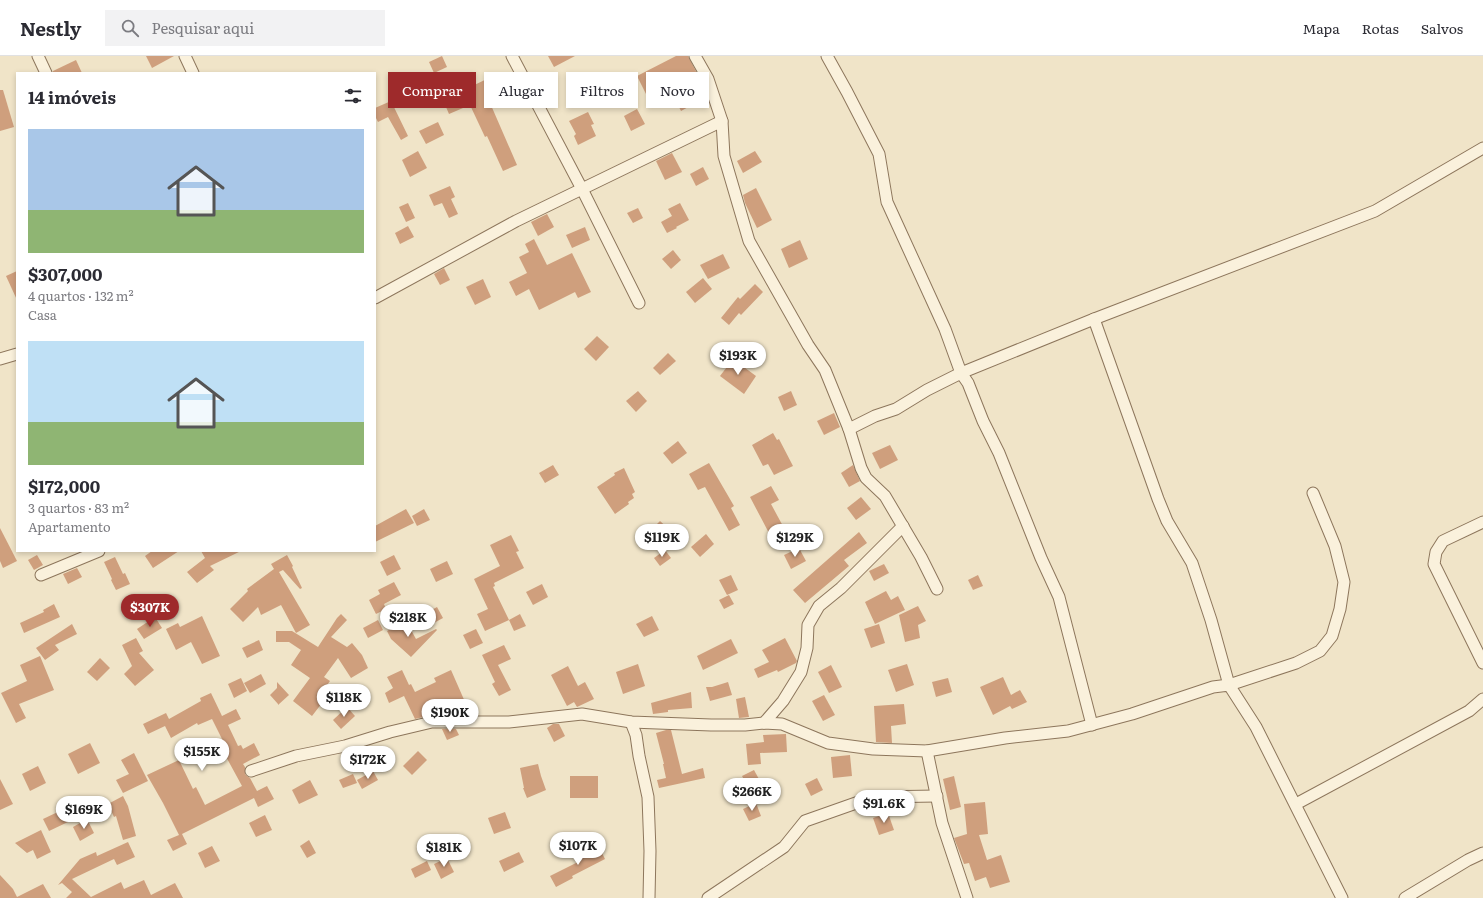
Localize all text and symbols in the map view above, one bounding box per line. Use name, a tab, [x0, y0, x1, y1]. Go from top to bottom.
search box	[105, 10, 385, 46]
text: Nestly	[20, 14, 81, 42]
text: Pesquisar aqui	[151, 16, 254, 39]
icon: search	[119, 17, 141, 39]
text: Mapa	[1302, 18, 1340, 38]
text: Rotas	[1362, 18, 1399, 38]
text: Salvos	[1421, 18, 1463, 38]
chip: Comprar	[388, 72, 476, 108]
chip: Alugar	[484, 72, 558, 108]
chip: Filtros	[566, 72, 638, 108]
chip: Novo	[646, 72, 709, 108]
text: 14 imóveis	[28, 84, 116, 109]
icon: filters	[342, 85, 364, 107]
icon: home	[160, 155, 232, 227]
text: $307,000	[28, 261, 102, 286]
text: 4 quartos · 132 m²	[28, 286, 134, 305]
text: Casa	[28, 305, 57, 324]
pin: $193K	[710, 342, 766, 376]
text: $193K	[719, 345, 757, 364]
icon: home	[160, 367, 232, 439]
text: $172,000	[28, 473, 100, 498]
text: 3 quartos · 83 m²	[28, 498, 129, 517]
text: Apartamento	[28, 517, 111, 536]
pin: $119K	[634, 524, 690, 558]
pin: $129K	[767, 524, 823, 558]
text: $119K	[644, 527, 680, 546]
text: $129K	[776, 527, 814, 546]
pin: $307K	[122, 594, 178, 628]
text: $307K	[130, 597, 170, 616]
pin: $218K	[380, 604, 436, 638]
text: $218K	[389, 607, 427, 626]
pin: $118K	[316, 684, 372, 718]
text: $118K	[326, 687, 362, 706]
pin: $190K	[422, 699, 478, 733]
text: $190K	[431, 702, 469, 721]
pin: $155K	[174, 738, 230, 772]
text: $155K	[183, 741, 221, 760]
pin: $172K	[340, 746, 396, 780]
text: $172K	[349, 749, 387, 768]
pin: $266K	[724, 778, 780, 812]
text: $266K	[732, 781, 772, 800]
pin: $91.6K	[851, 790, 917, 824]
text: $91.6K	[863, 793, 905, 812]
pin: $169K	[56, 796, 112, 830]
text: $169K	[65, 799, 103, 818]
pin: $107K	[550, 832, 606, 866]
pin: $181K	[416, 834, 472, 868]
text: $107K	[559, 835, 597, 854]
text: $181K	[426, 837, 462, 856]

